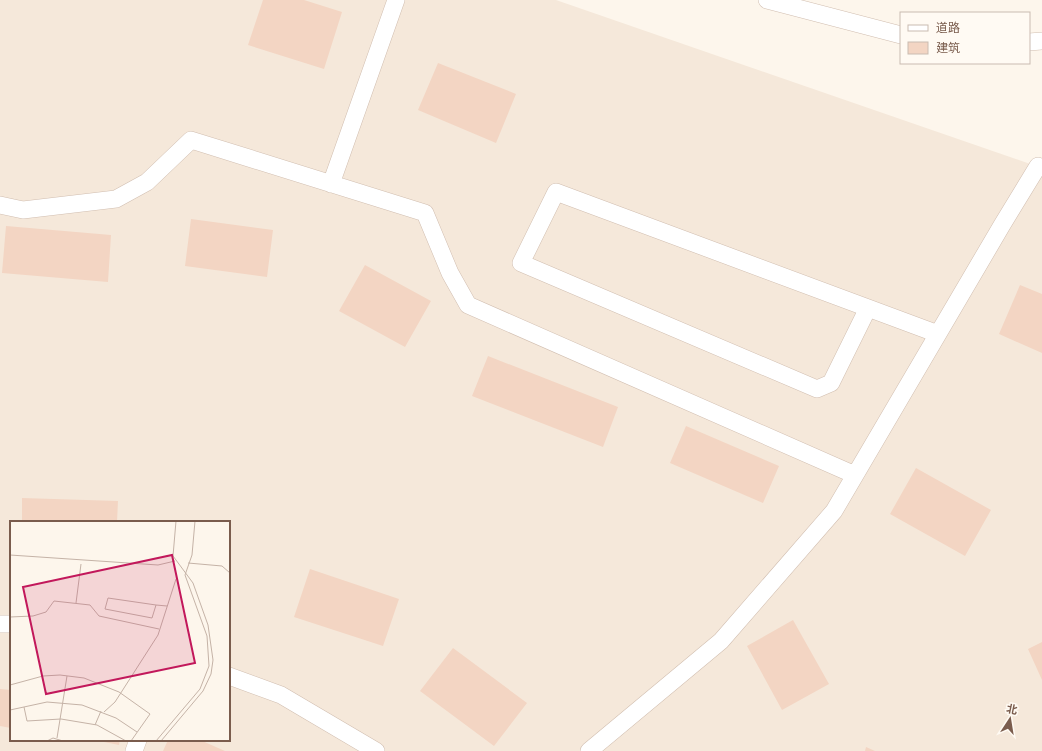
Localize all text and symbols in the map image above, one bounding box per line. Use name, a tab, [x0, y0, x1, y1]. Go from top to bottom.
legend	[900, 12, 1030, 64]
text: 道路	[936, 20, 960, 34]
text: 建筑	[936, 40, 960, 54]
inset map	[10, 521, 230, 741]
north arrow	[990, 699, 1030, 739]
text: 北	[1005, 701, 1019, 716]

